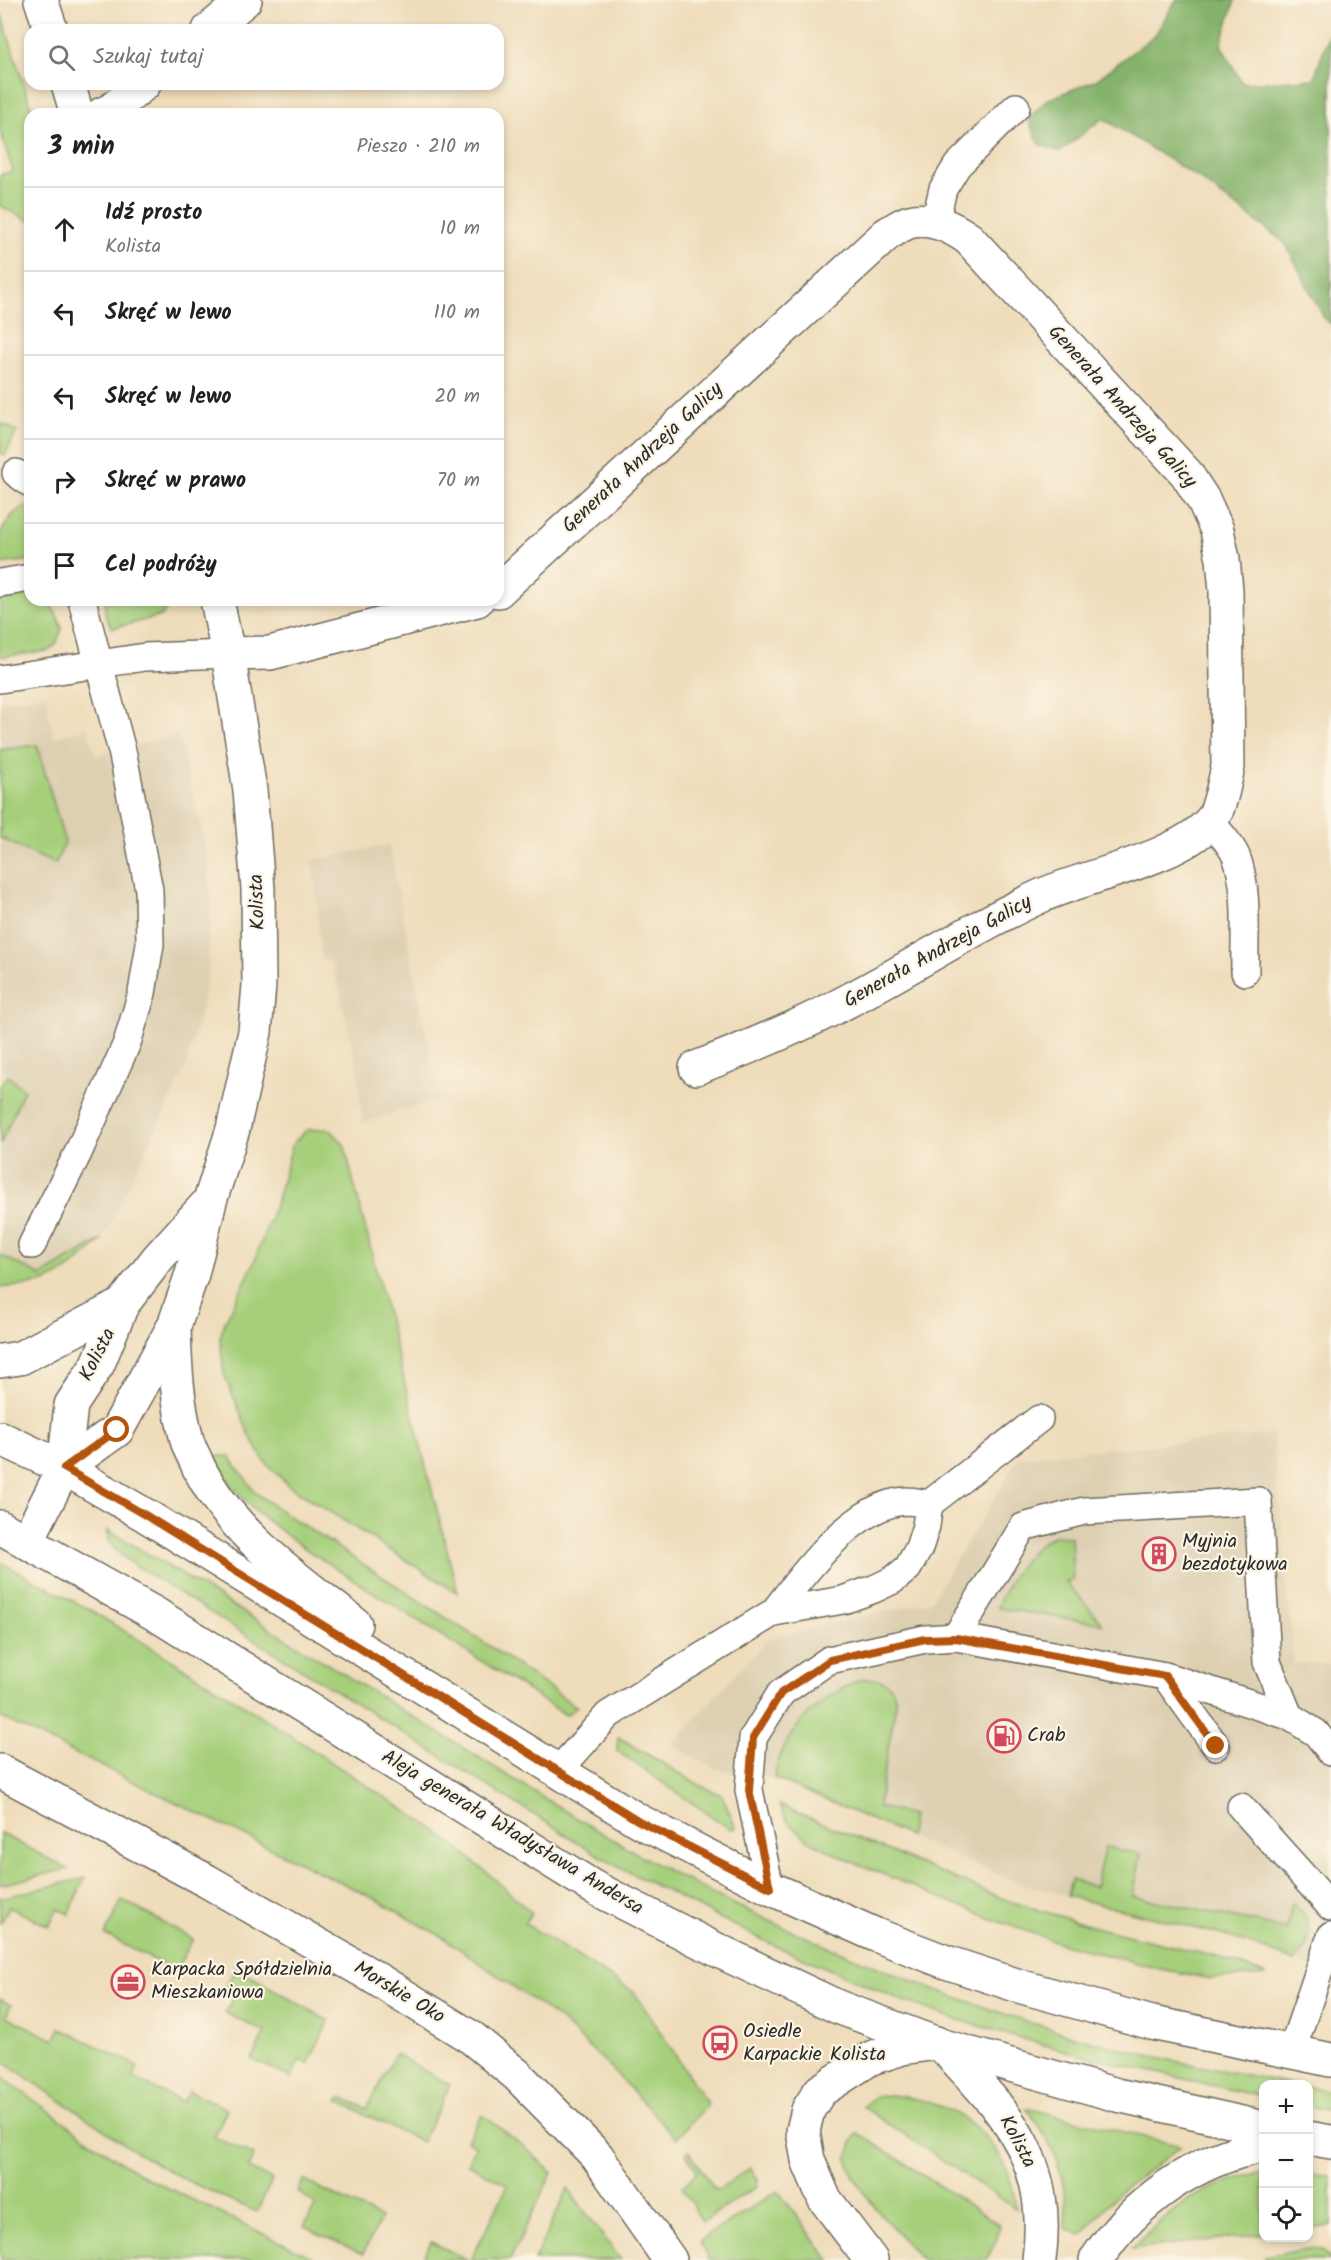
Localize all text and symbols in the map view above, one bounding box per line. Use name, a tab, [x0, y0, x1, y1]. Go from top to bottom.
search box	[24, 24, 504, 90]
text: Szukaj tutaj	[93, 40, 204, 75]
icon: search	[45, 41, 78, 74]
text: 3 min	[48, 126, 115, 168]
text: Pieszo · 210 m	[356, 131, 480, 163]
text: Idź prosto	[105, 196, 202, 231]
icon: ahead	[48, 213, 81, 246]
text: 10 m	[440, 213, 480, 245]
text: Kolista	[105, 231, 161, 263]
text: Skręć w lewo	[105, 296, 232, 331]
icon: left	[48, 297, 81, 330]
text: 110 m	[434, 297, 480, 329]
street label: Generała Andrzeja Galicy	[1040, 318, 1205, 496]
street label: Generała Andrzeja Galicy	[555, 374, 731, 542]
text: Skręć w lewo	[105, 380, 232, 415]
icon: left	[48, 381, 81, 414]
text: 20 m	[434, 381, 480, 413]
text: Skręć w prawo	[105, 464, 246, 499]
icon: right	[48, 465, 81, 498]
text: 70 m	[437, 465, 480, 497]
text: Cel podróży	[105, 548, 217, 583]
icon: arrive	[48, 549, 81, 582]
street label: Kolista	[241, 873, 275, 931]
street label: Generała Andrzeja Galicy	[838, 887, 1038, 1017]
street label: Kolista	[71, 1323, 125, 1387]
route start	[103, 1416, 129, 1442]
place label: Myjnia bezdotykowa	[1182, 1526, 1288, 1581]
building icon: Myjnia bezdotykowa	[1141, 1536, 1177, 1572]
fuel station icon: Crab	[986, 1718, 1022, 1754]
place label: Crab	[1027, 1720, 1066, 1752]
route end	[1202, 1732, 1228, 1758]
street label: Aleja generała Władysława Andersa	[375, 1742, 649, 1924]
street label: Morskie Oko	[347, 1953, 451, 2033]
place label: Karpacka Spółdzielnia Mieszkaniowa	[151, 1954, 332, 2009]
office icon: Karpacka Spółdzielnia Mieszkaniowa	[110, 1964, 146, 2000]
place label: Osiedle Karpackie Kolista	[743, 2016, 886, 2071]
bus stop icon: Osiedle Karpackie Kolista	[702, 2025, 738, 2061]
map controls	[1259, 2080, 1313, 2242]
button: +	[1259, 2080, 1313, 2134]
street label: Kolista	[990, 2110, 1044, 2174]
button: −	[1259, 2134, 1313, 2188]
button: locate	[1259, 2188, 1313, 2242]

